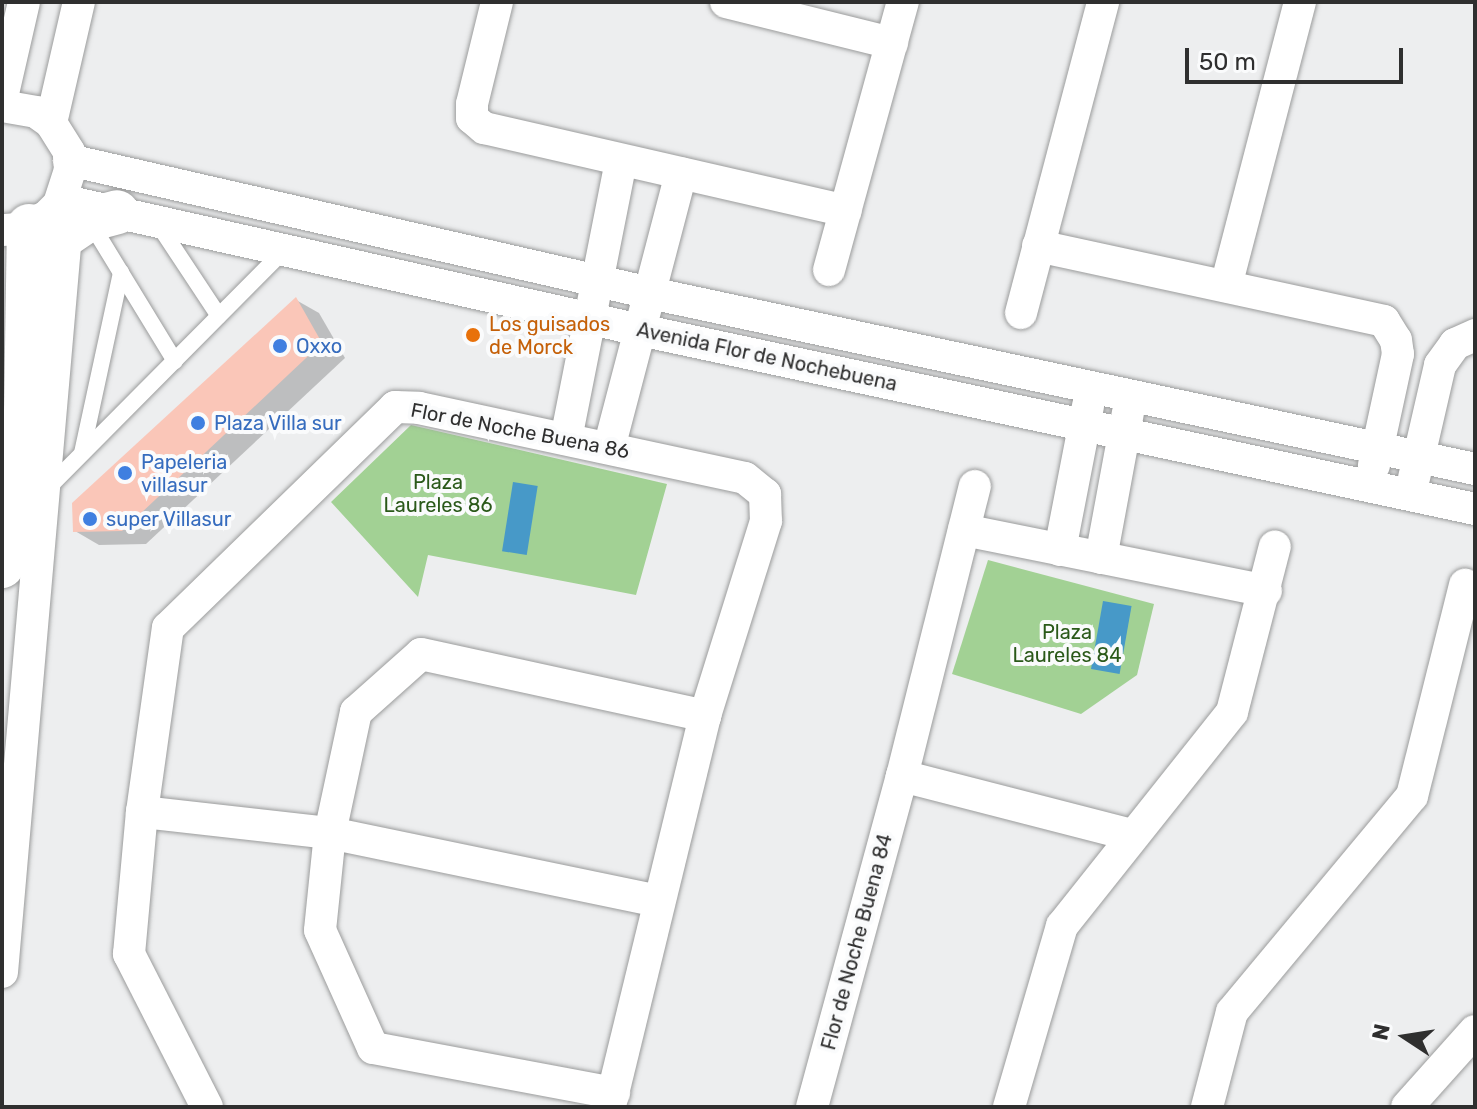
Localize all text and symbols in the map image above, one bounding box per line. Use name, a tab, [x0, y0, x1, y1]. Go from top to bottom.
scale bar	[1189, 32, 1407, 82]
text: 50 m	[1199, 48, 1256, 76]
place label: Los guisados de Morck	[489, 312, 610, 359]
street label: Avenida Flor de Nochebuena	[634, 318, 900, 396]
marker: Los guisados de Morck	[464, 326, 482, 344]
place label: Oxxo	[296, 334, 342, 358]
marker: Oxxo	[271, 337, 289, 355]
street label: Flor de Noche Buena 86	[408, 398, 632, 464]
place label: Plaza Villa sur	[214, 411, 342, 435]
marker: Plaza Villa sur	[189, 414, 207, 432]
place label: Papeleria villasur	[141, 450, 227, 497]
marker: Papeleria villasur	[116, 464, 134, 482]
park label: Plaza Laureles 86	[384, 470, 492, 517]
place label: super Villasur	[106, 507, 232, 531]
marker: super Villasur	[81, 510, 99, 528]
park label: Plaza Laureles 84	[1012, 621, 1122, 668]
street label: Flor de Noche Buena 84	[817, 831, 897, 1053]
north arrow	[1365, 997, 1445, 1077]
text: N	[1366, 1021, 1396, 1042]

